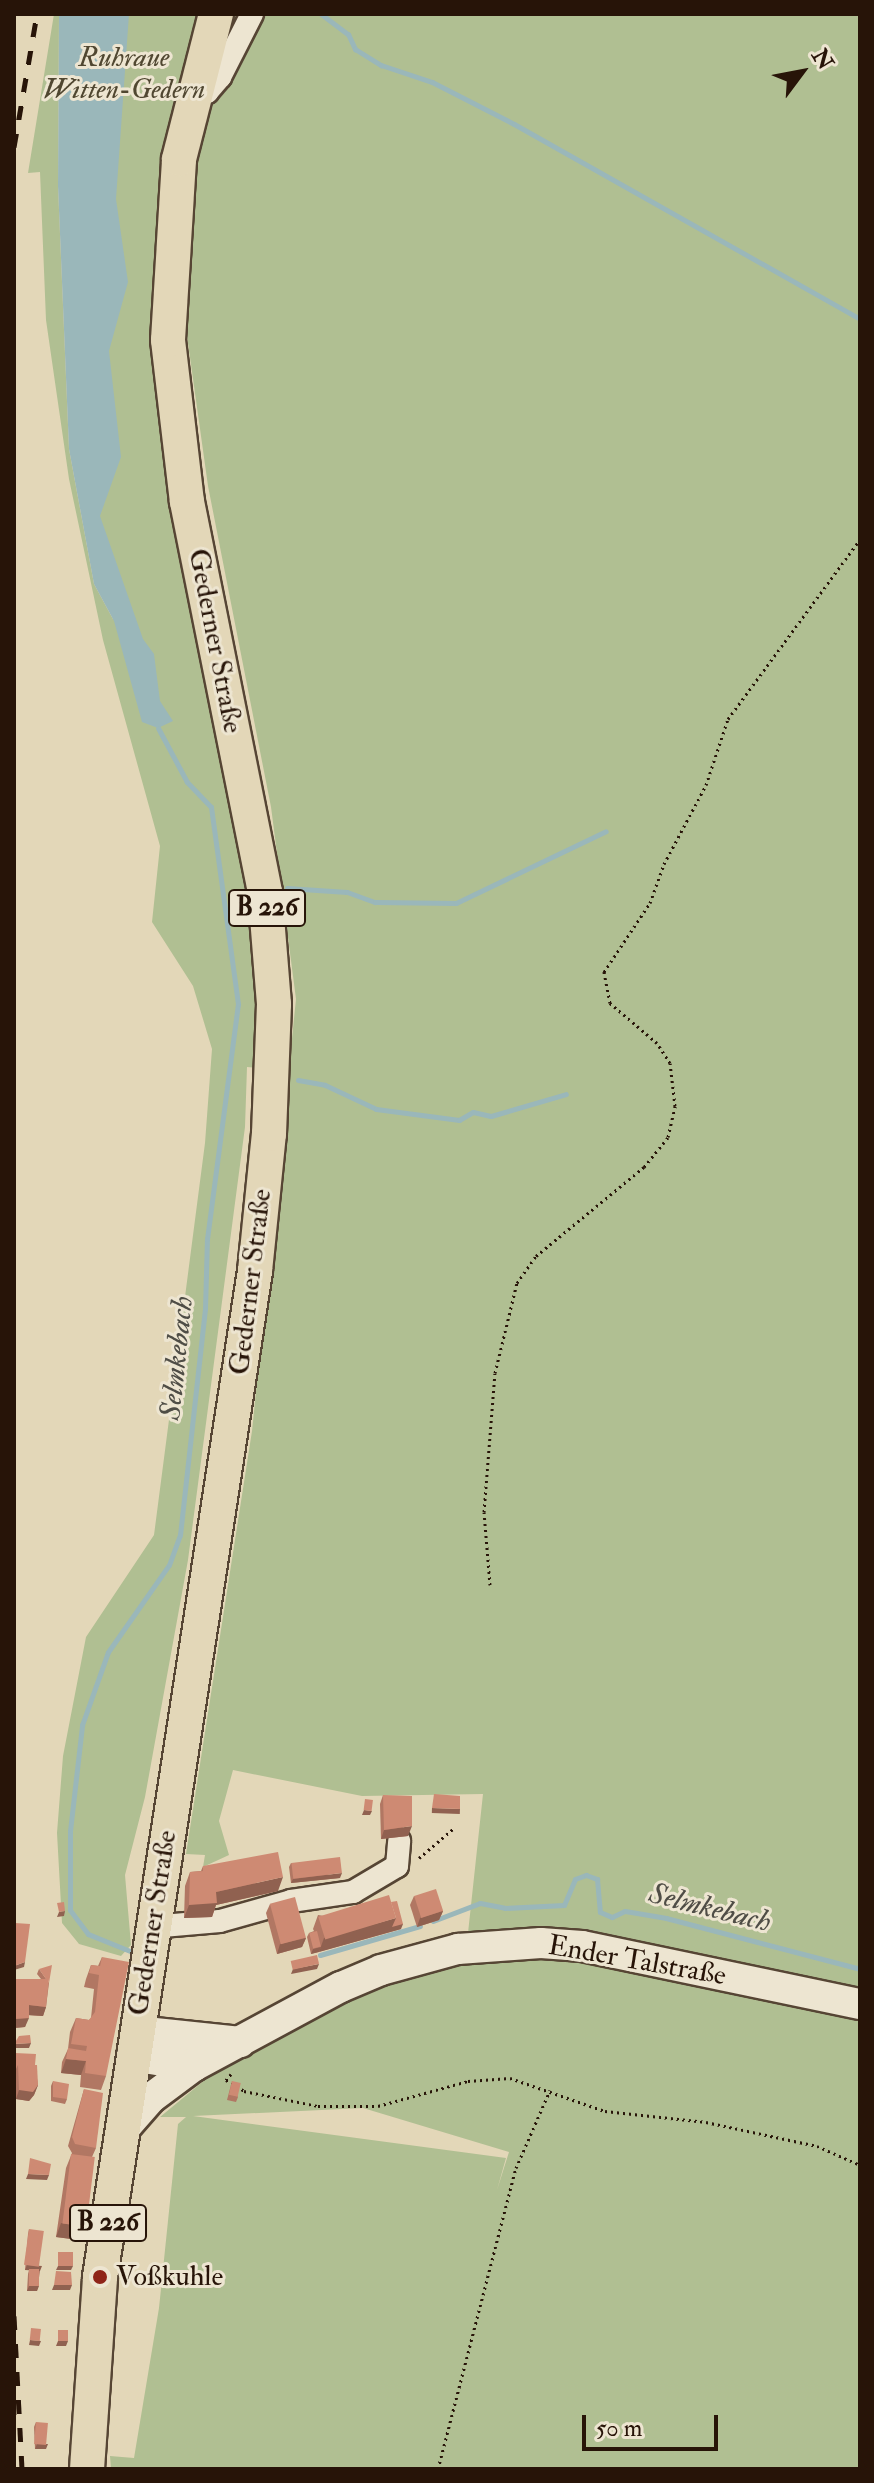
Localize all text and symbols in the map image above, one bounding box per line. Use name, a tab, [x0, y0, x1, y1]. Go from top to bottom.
north arrow	[762, 32, 842, 112]
park label: Ruhraue Witten-Gedern	[43, 41, 205, 107]
text: N	[805, 44, 839, 75]
street label: Gederner Straße	[181, 546, 249, 736]
road number: B 226	[227, 886, 307, 930]
street label: Gederner Straße	[223, 1187, 279, 1377]
water label: Selmkebach	[153, 1294, 201, 1422]
street label: Gederner Straße	[122, 1828, 184, 2018]
water label: Selmkebach	[645, 1875, 775, 1941]
street label: Ender Talstraße	[545, 1929, 729, 1993]
road number: B 226	[68, 2201, 148, 2245]
place label: Voßkuhle	[116, 2260, 223, 2294]
marker: Voßkuhle	[91, 2268, 109, 2286]
scale bar	[586, 2399, 722, 2449]
text: 50 m	[596, 2413, 642, 2444]

